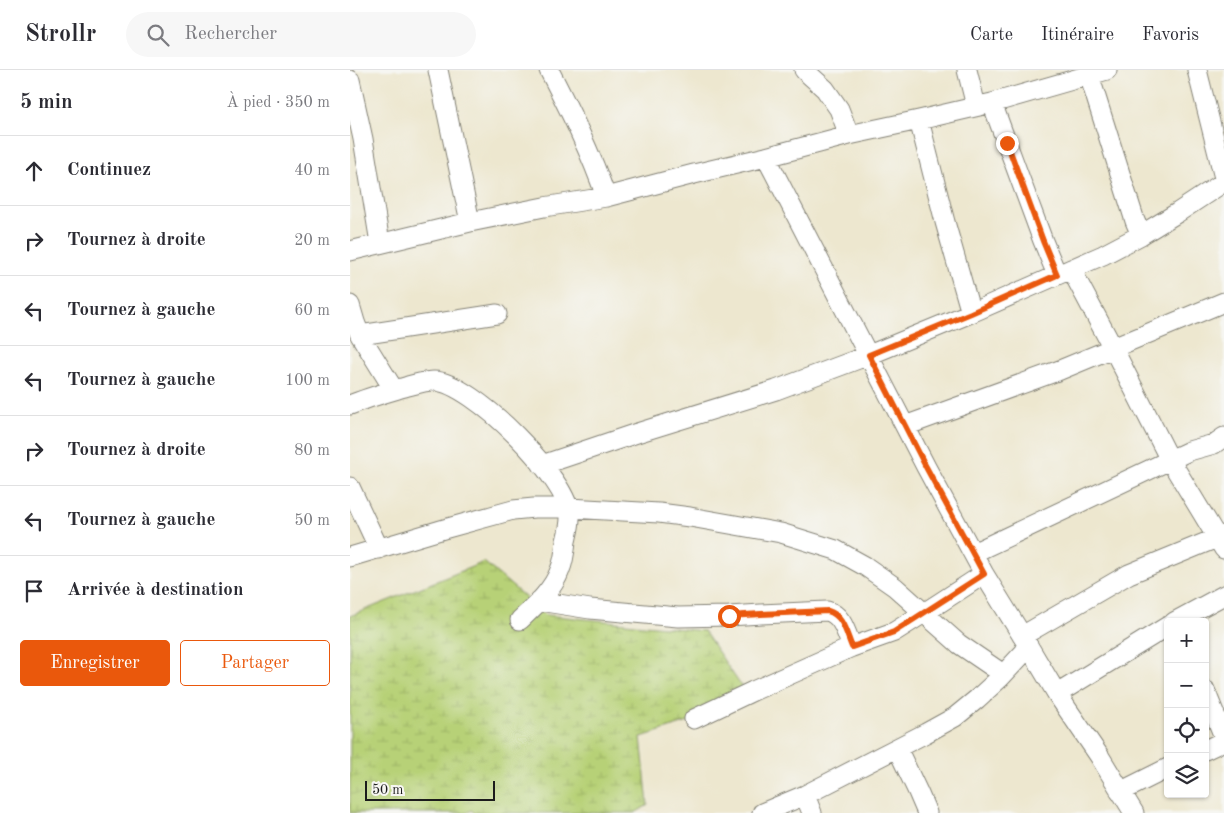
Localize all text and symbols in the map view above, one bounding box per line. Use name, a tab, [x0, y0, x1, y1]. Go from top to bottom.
search box	[126, 12, 476, 57]
icon: search	[144, 21, 172, 49]
text: Strollr	[25, 23, 96, 47]
text: Rechercher	[184, 25, 277, 44]
text: Carte	[970, 26, 1013, 44]
text: Itinéraire	[1041, 26, 1114, 44]
text: Favoris	[1142, 26, 1199, 44]
text: 5 min	[20, 92, 73, 113]
text: À pied · 350 m	[227, 95, 330, 111]
route end	[996, 132, 1019, 155]
icon: ahead	[20, 157, 48, 185]
text: Continuez	[67, 161, 151, 180]
text: 40 m	[294, 163, 330, 179]
icon: right	[20, 227, 48, 255]
text: Tournez à droite	[67, 231, 206, 250]
text: 20 m	[294, 233, 330, 249]
icon: left	[20, 297, 48, 325]
text: Tournez à gauche	[67, 301, 215, 320]
text: 60 m	[294, 303, 330, 319]
icon: left	[20, 367, 48, 395]
text: Tournez à gauche	[67, 371, 215, 390]
text: 100 m	[285, 373, 330, 389]
icon: right	[20, 437, 48, 465]
text: Tournez à droite	[67, 441, 206, 460]
text: 80 m	[294, 443, 330, 459]
icon: left	[20, 507, 48, 535]
text: Tournez à gauche	[67, 511, 215, 530]
text: 50 m	[294, 513, 330, 529]
icon: arrive	[20, 577, 48, 605]
text: Arrivée à destination	[67, 581, 243, 600]
route start	[718, 605, 741, 628]
map controls	[1164, 618, 1209, 798]
button: +	[1164, 618, 1209, 663]
button: Enregistrer	[20, 640, 170, 686]
button: Partager	[180, 640, 330, 686]
button: −	[1164, 663, 1209, 708]
button: locate	[1164, 708, 1209, 753]
button: layers	[1164, 753, 1209, 798]
scale bar	[365, 778, 495, 801]
text: 50 m	[372, 783, 403, 797]

